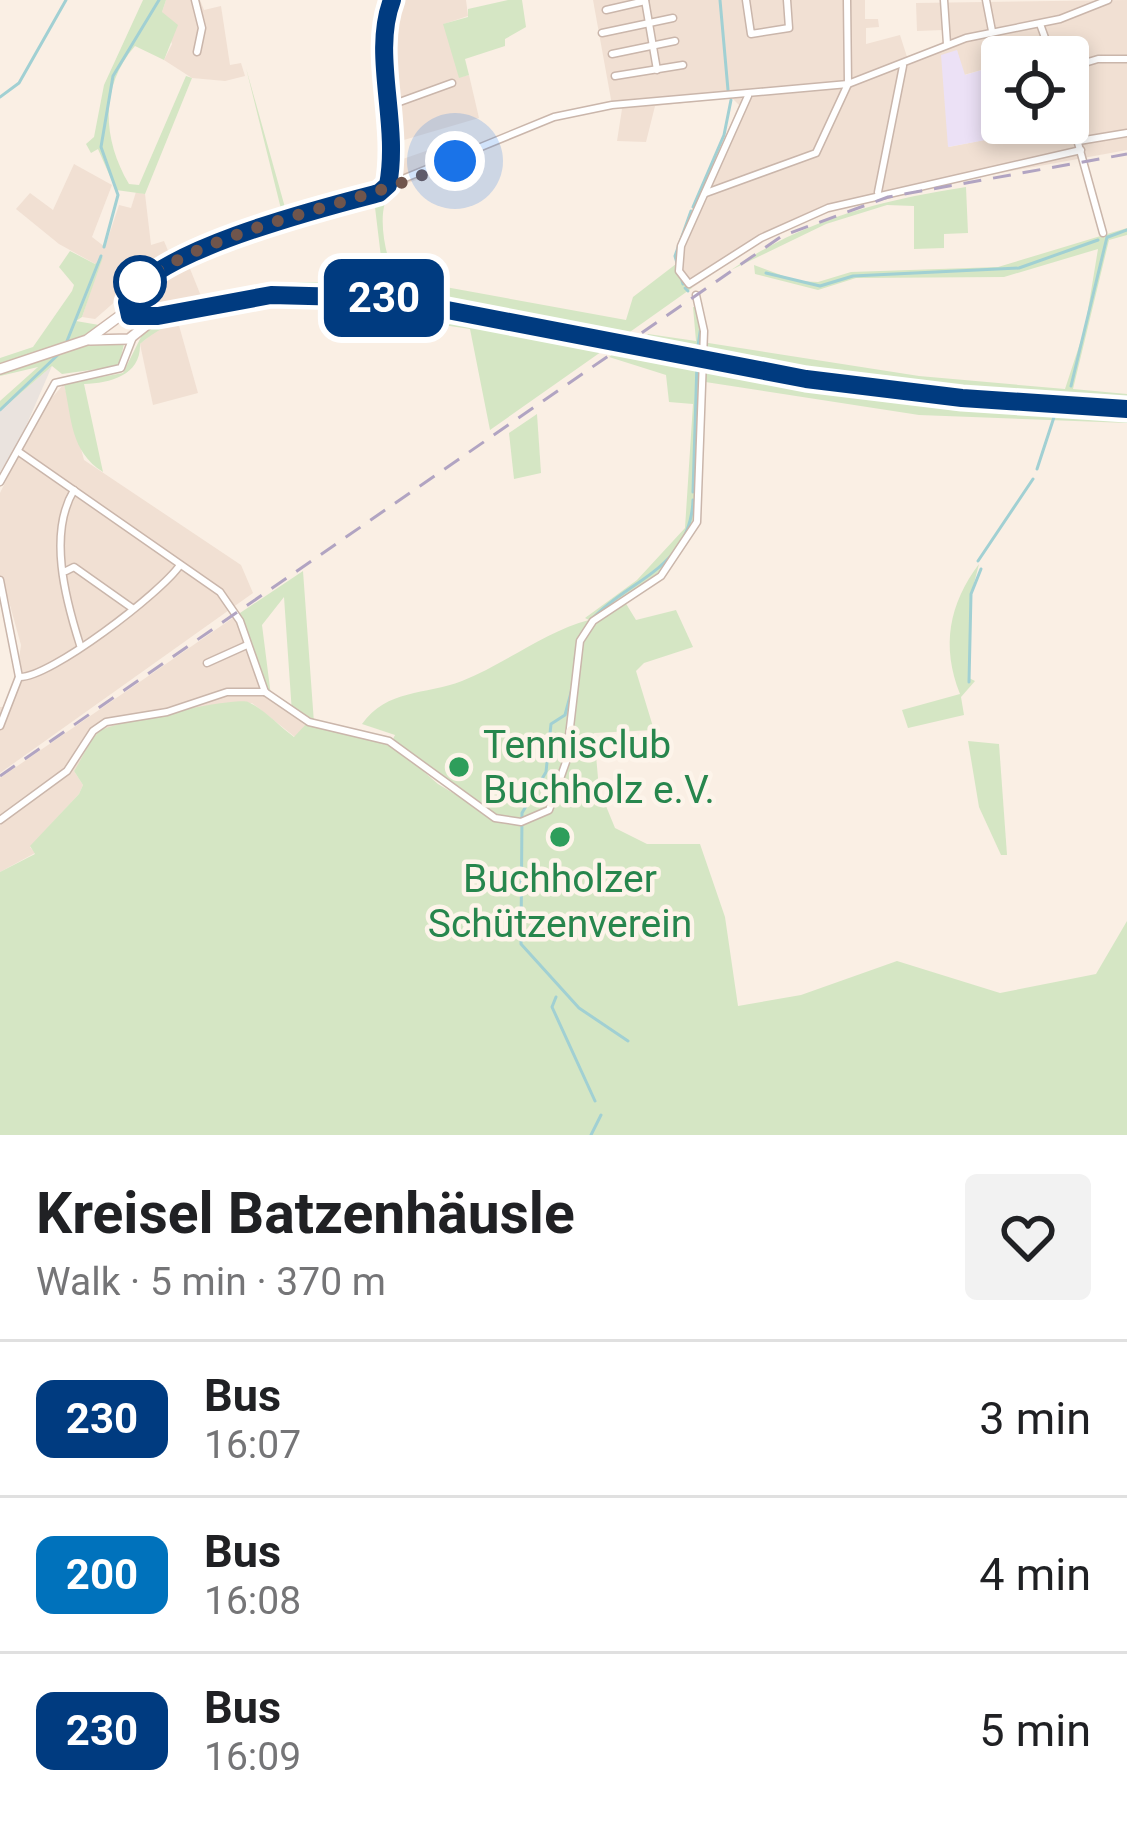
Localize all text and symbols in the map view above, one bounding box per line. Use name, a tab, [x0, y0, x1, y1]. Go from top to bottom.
map controls	[981, 36, 1089, 144]
button: locate	[981, 36, 1089, 144]
your location	[425, 131, 485, 191]
unlabelled marker	[115, 257, 165, 307]
line badge: 230	[315, 259, 453, 337]
text: 230	[348, 273, 420, 322]
place label: Tennisclub Buchholz e.V.	[483, 722, 715, 813]
marker: Tennisclub Buchholz e.V.	[446, 754, 472, 780]
marker: Buchholzer Schützenverein	[547, 824, 573, 850]
place label: Buchholzer Schützenverein	[428, 856, 692, 947]
button: heart	[965, 1174, 1091, 1300]
text: Kreisel Batzenhäusle	[36, 1180, 575, 1247]
text: Walk · 5 min · 370 m	[36, 1259, 386, 1305]
text: Bus	[204, 1369, 281, 1422]
text: 3 min	[979, 1392, 1091, 1445]
text: 230	[66, 1394, 138, 1443]
text: 16:07	[204, 1422, 301, 1468]
text: Bus	[204, 1525, 281, 1578]
text: 4 min	[979, 1548, 1091, 1601]
text: 200	[66, 1550, 138, 1599]
text: 16:08	[204, 1578, 301, 1624]
text: Bus	[204, 1681, 281, 1734]
text: 5 min	[979, 1704, 1091, 1757]
text: 230	[66, 1706, 138, 1755]
text: 16:09	[204, 1734, 301, 1780]

